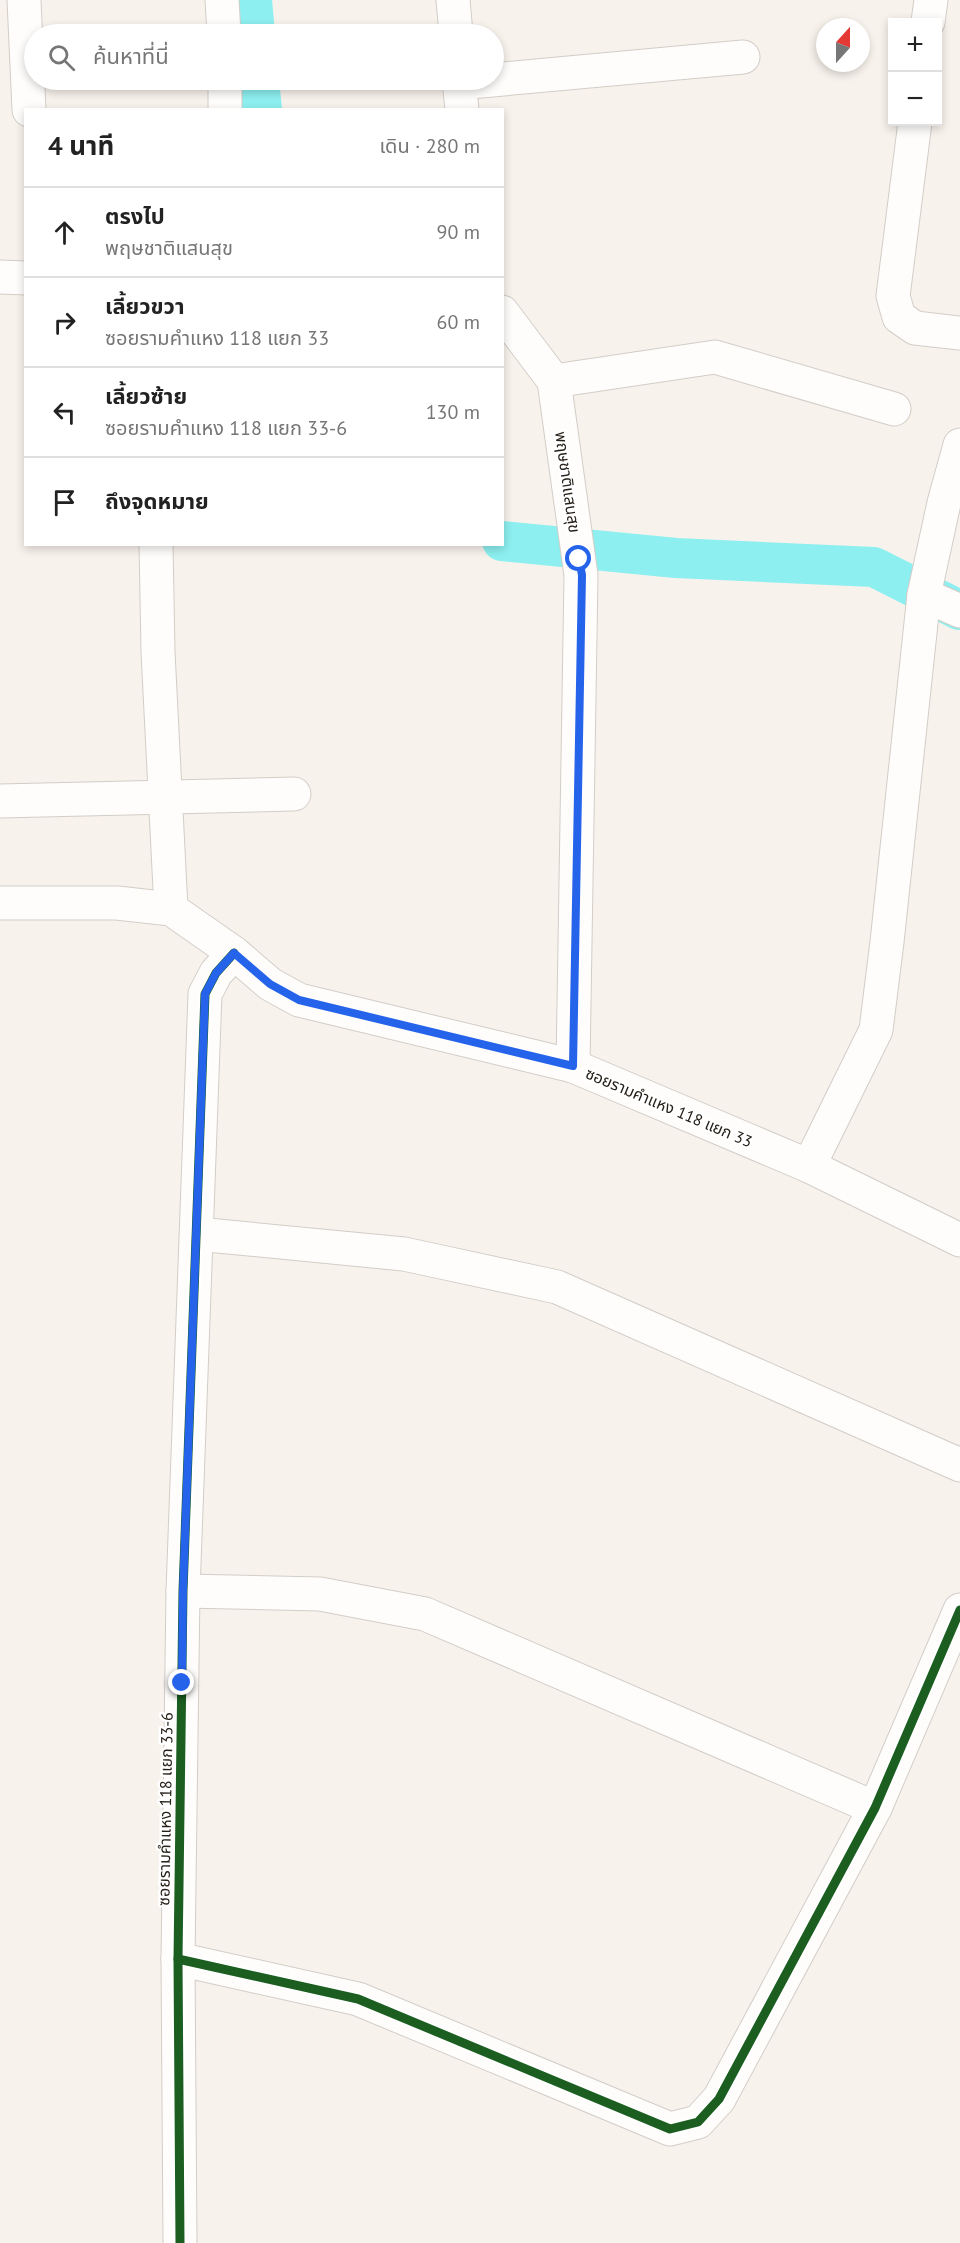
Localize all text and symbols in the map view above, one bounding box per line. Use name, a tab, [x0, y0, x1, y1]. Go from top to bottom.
north arrow	[816, 18, 870, 72]
map controls	[888, 18, 942, 126]
button: +	[888, 18, 942, 72]
search box	[24, 24, 504, 90]
icon: search	[45, 41, 78, 74]
text: ค้นหาที่นี่	[93, 42, 169, 70]
button: −	[888, 72, 942, 126]
text: 4 นาที	[48, 129, 114, 162]
text: เดิน · 280 m	[379, 133, 480, 159]
text: ตรงไป	[105, 202, 165, 230]
icon: ahead	[48, 216, 81, 249]
text: 90 m	[437, 219, 480, 245]
text: พฤษชาติแสนสุข	[105, 235, 233, 261]
text: เลี้ยวขวา	[105, 292, 185, 320]
icon: right	[48, 306, 81, 339]
text: 60 m	[437, 309, 480, 335]
text: ซอยรามคำแหง 118 แยก 33	[105, 325, 329, 351]
text: เลี้ยวซ้าย	[105, 382, 187, 410]
icon: left	[48, 396, 81, 429]
text: 130 m	[426, 399, 480, 425]
text: ซอยรามคำแหง 118 แยก 33-6	[105, 415, 347, 441]
street label: พฤษชาติแสนสุข	[551, 430, 585, 534]
icon: arrive	[48, 486, 81, 519]
text: ถึงจุดหมาย	[105, 487, 209, 515]
route start	[565, 545, 591, 571]
street label: ซอยรามคำแหง 118 แยก 33	[583, 1063, 755, 1151]
route end	[168, 1669, 194, 1695]
street label: ซอยรามคำแหง 118 แยก 33-6	[153, 1712, 177, 1906]

